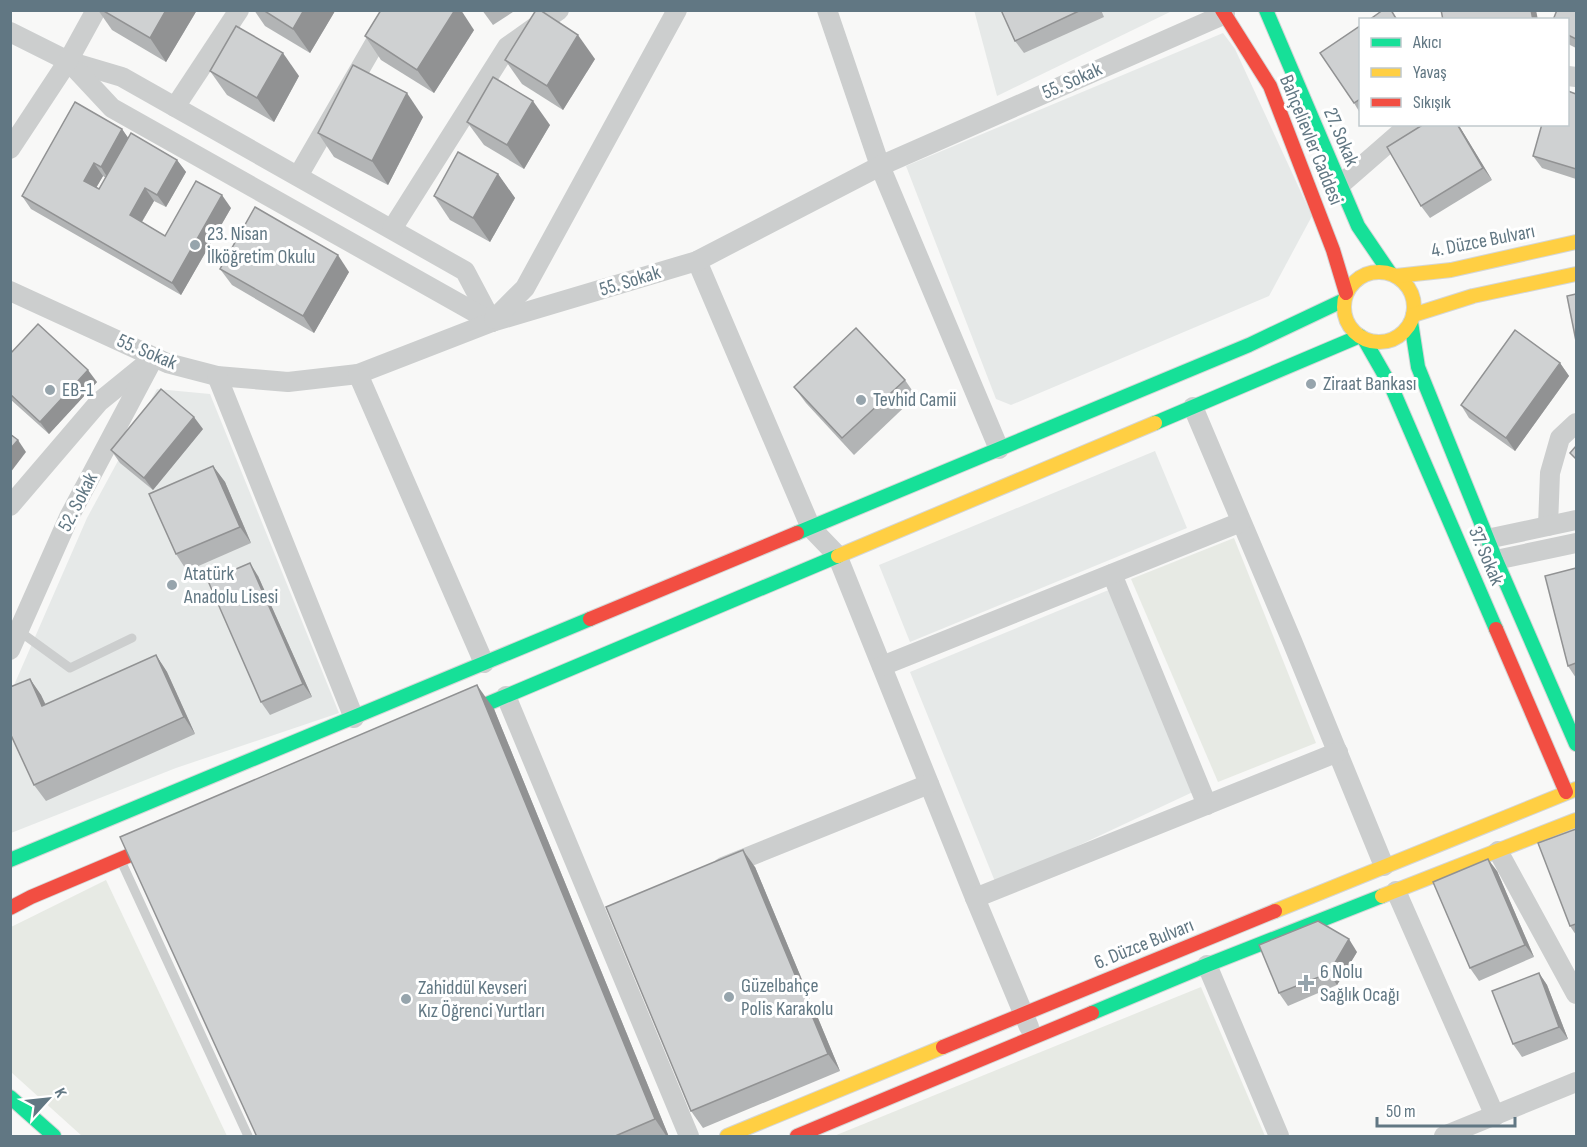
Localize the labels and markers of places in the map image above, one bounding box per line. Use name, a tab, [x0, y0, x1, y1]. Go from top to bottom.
place label: 23. Nisan İlköğretim Okulu	[207, 222, 315, 269]
marker: 23. Nisan İlköğretim Okulu	[188, 238, 202, 252]
place label: Ziraat Bankası	[1323, 372, 1417, 396]
marker: Ziraat Bankası	[1304, 377, 1318, 391]
place label: EB-1	[62, 378, 94, 402]
marker: EB-1	[43, 383, 57, 397]
place label: Tevhid Camii	[873, 388, 957, 412]
marker: Tevhid Camii	[854, 393, 868, 407]
place label: Atatürk Anadolu Lisesi	[183, 562, 278, 609]
marker: Atatürk Anadolu Lisesi	[165, 578, 179, 592]
place label: 6 Nolu Sağlık Ocağı	[1320, 960, 1400, 1007]
place label: Güzelbahçe Polis Karakolu	[741, 974, 833, 1021]
marker: 6 Nolu Sağlık Ocağı	[1297, 974, 1315, 992]
place label: Zahiddül Kevseri Kız Öğrenci Yurtları	[418, 976, 545, 1023]
marker: Güzelbahçe Polis Karakolu	[722, 990, 736, 1004]
marker: Zahiddül Kevseri Kız Öğrenci Yurtları	[399, 992, 413, 1006]

